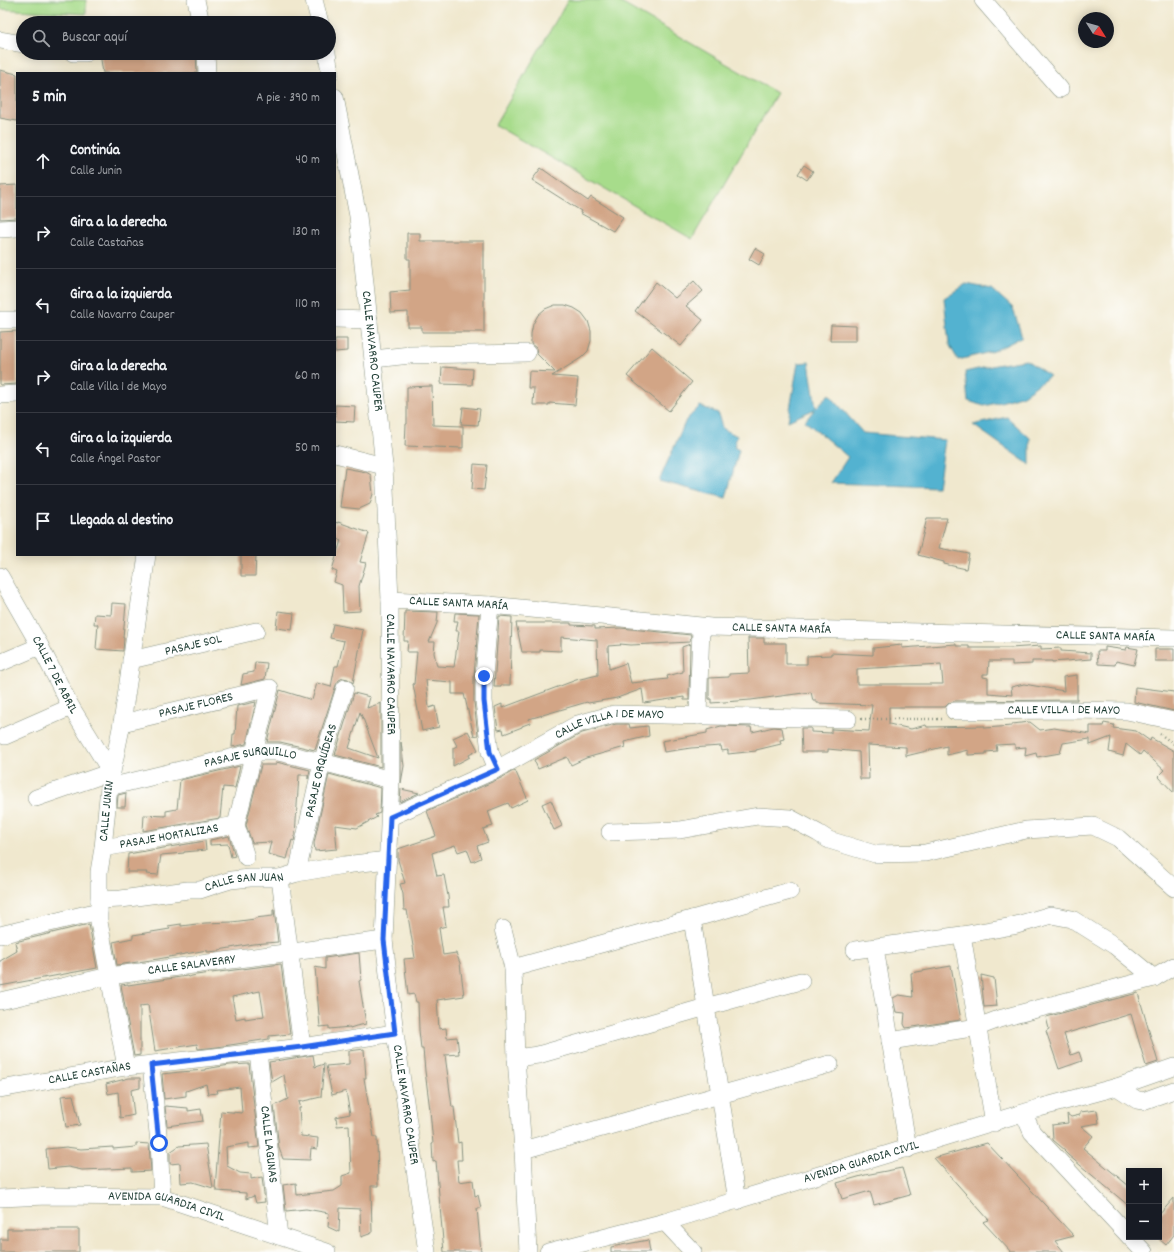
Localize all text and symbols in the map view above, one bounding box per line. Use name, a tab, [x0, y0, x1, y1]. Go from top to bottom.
north arrow	[1078, 12, 1114, 48]
search box	[16, 16, 336, 60]
icon: search	[30, 27, 52, 49]
text: Buscar aquí	[62, 27, 127, 49]
text: 5 min	[32, 86, 66, 110]
text: A pie · 390 m	[256, 89, 320, 108]
text: Continúa	[70, 140, 120, 162]
icon: ahead	[32, 150, 54, 172]
text: 40 m	[296, 151, 320, 170]
text: Calle Junin	[70, 162, 122, 181]
text: Gira a la derecha	[70, 212, 167, 234]
icon: right	[32, 222, 54, 244]
text: 130 m	[292, 223, 320, 242]
text: Calle Castañas	[70, 234, 144, 253]
text: Gira a la izquierda	[70, 284, 171, 306]
street label: CALLE NAVARRO CAUPER	[356, 290, 388, 412]
icon: left	[32, 294, 54, 316]
text: 110 m	[295, 295, 320, 314]
text: Calle Navarro Cauper	[70, 306, 175, 325]
text: Gira a la derecha	[70, 356, 167, 378]
icon: right	[32, 366, 54, 388]
text: 60 m	[295, 367, 320, 386]
text: Calle Villa 1 de Mayo	[70, 378, 167, 397]
text: Gira a la izquierda	[70, 428, 171, 450]
icon: left	[32, 438, 54, 460]
text: 50 m	[295, 439, 320, 458]
text: Calle Ángel Pastor	[70, 450, 161, 469]
icon: arrive	[32, 510, 54, 532]
text: Llegada al destino	[70, 510, 173, 532]
street label: CALLE SANTA MARÍA	[409, 591, 509, 616]
street label: CALLE NAVARRO CAUPER	[381, 614, 400, 735]
street label: CALLE SANTA MARÍA	[732, 618, 832, 639]
street label: CALLE SANTA MARÍA	[1056, 626, 1156, 647]
street label: PASAJE SOL	[163, 630, 224, 661]
street label: CALLE 7 DE ABRIL	[27, 632, 83, 718]
route end	[475, 667, 493, 685]
street label: PASAJE FLORES	[157, 687, 235, 724]
street label: CALLE VILLA 1 DE MAYO	[1008, 700, 1120, 720]
street label: CALLE VILLA 1 DE MAYO	[551, 704, 664, 745]
street label: PASAJE ORQUÍDEAS	[300, 721, 343, 820]
street label: PASAJE SURQUILLO	[202, 743, 298, 773]
street label: CALLE JUNIN	[94, 779, 120, 842]
street label: PASAJE HORTALIZAS	[118, 819, 220, 854]
street label: CALLE SAN JUAN	[202, 868, 286, 897]
street label: CALLE SALAVERRY	[147, 950, 238, 980]
street label: CALLE NAVARRO CAUPER	[387, 1043, 424, 1166]
street label: CALLE CASTAÑAS	[47, 1057, 132, 1090]
street label: CALLE LAGUNAS	[255, 1105, 282, 1184]
route start	[150, 1134, 168, 1152]
street label: AVENIDA GUARDIA CIVIL	[801, 1135, 922, 1189]
map controls	[1126, 1168, 1162, 1240]
button: +	[1126, 1168, 1162, 1204]
street label: AVENIDA GUARDIA CIVIL	[108, 1187, 228, 1227]
button: −	[1126, 1204, 1162, 1240]

